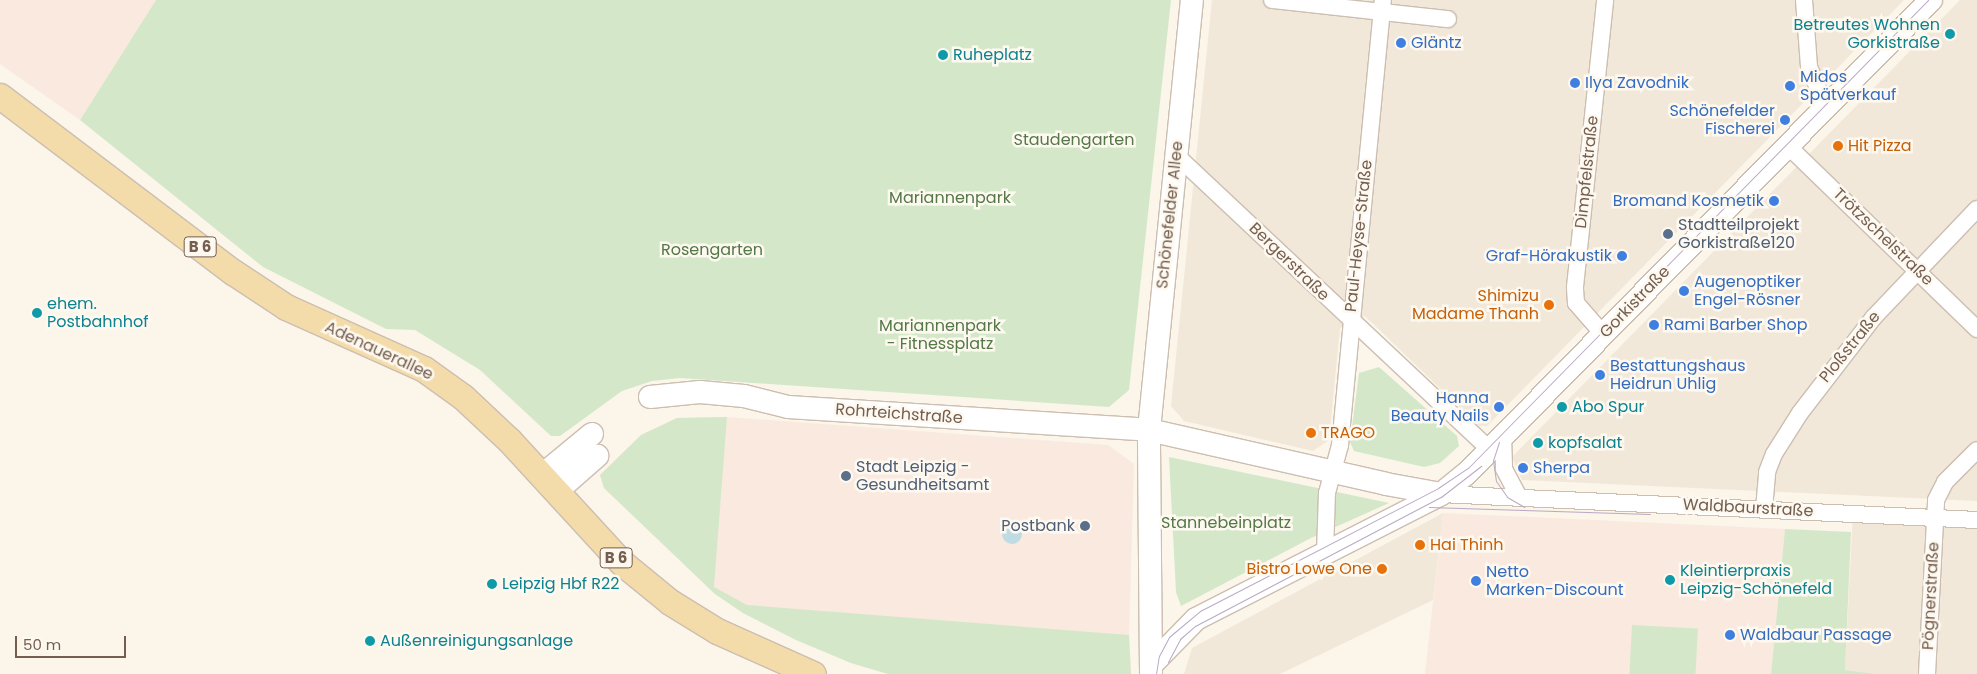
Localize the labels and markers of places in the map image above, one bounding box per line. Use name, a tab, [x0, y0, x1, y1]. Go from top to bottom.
place label: Betreutes Wohnen Gorkistraße	[1793, 15, 1940, 53]
marker: Betreutes Wohnen Gorkistraße	[1944, 28, 1956, 40]
place label: Gläntz	[1411, 33, 1462, 53]
marker: Gläntz	[1395, 37, 1407, 49]
place label: Ruheplatz	[953, 45, 1032, 65]
marker: Ruheplatz	[937, 49, 949, 61]
place label: Midos Spätverkauf	[1800, 67, 1896, 105]
place label: Ilya Zavodnik	[1585, 73, 1689, 93]
marker: Ilya Zavodnik	[1569, 77, 1581, 89]
marker: Midos Spätverkauf	[1784, 80, 1796, 92]
place label: Schönefelder Fischerei	[1669, 101, 1775, 139]
marker: Schönefelder Fischerei	[1779, 114, 1791, 126]
place label: Hit Pizza	[1848, 136, 1912, 156]
marker: Hit Pizza	[1832, 140, 1844, 152]
place label: Bromand Kosmetik	[1613, 191, 1764, 211]
marker: Bromand Kosmetik	[1768, 195, 1780, 207]
place label: Stadtteilprojekt Gorkistraße120	[1678, 215, 1799, 253]
marker: Stadtteilprojekt Gorkistraße120	[1662, 228, 1674, 240]
place label: Graf-Hörakustik	[1486, 246, 1612, 266]
marker: Graf-Hörakustik	[1616, 250, 1628, 262]
place label: Augenoptiker Engel-Rösner	[1694, 272, 1801, 310]
marker: Augenoptiker Engel-Rösner	[1678, 285, 1690, 297]
place label: Shimizu Madame Thanh	[1412, 286, 1539, 324]
place label: ehem. Postbahnhof	[47, 294, 149, 332]
marker: Shimizu Madame Thanh	[1543, 299, 1555, 311]
marker: ehem. Postbahnhof	[31, 307, 43, 319]
place label: Rami Barber Shop	[1664, 315, 1807, 335]
marker: Rami Barber Shop	[1648, 319, 1660, 331]
place label: Bestattungshaus Heidrun Uhlig	[1610, 356, 1746, 394]
marker: Bestattungshaus Heidrun Uhlig	[1594, 369, 1606, 381]
place label: Hanna Beauty Nails	[1391, 388, 1489, 426]
place label: Abo Spur	[1572, 397, 1645, 417]
marker: Hanna Beauty Nails	[1493, 401, 1505, 413]
marker: Abo Spur	[1556, 401, 1568, 413]
place label: TRAGO	[1321, 423, 1375, 443]
marker: TRAGO	[1305, 427, 1317, 439]
place label: kopfsalat	[1548, 433, 1622, 453]
marker: kopfsalat	[1532, 437, 1544, 449]
place label: Stadt Leipzig - Gesundheitsamt	[856, 457, 989, 495]
place label: Sherpa	[1533, 458, 1590, 478]
marker: Sherpa	[1517, 462, 1529, 474]
marker: Stadt Leipzig - Gesundheitsamt	[840, 470, 852, 482]
place label: Postbank	[1001, 516, 1075, 536]
marker: Postbank	[1079, 520, 1091, 532]
place label: Hai Thinh	[1430, 535, 1503, 555]
marker: Hai Thinh	[1414, 539, 1426, 551]
place label: Bistro Lowe One	[1246, 559, 1372, 579]
place label: Kleintierpraxis Leipzig-Schönefeld	[1680, 561, 1832, 599]
place label: Netto Marken-Discount	[1486, 562, 1624, 600]
marker: Bistro Lowe One	[1376, 563, 1388, 575]
place label: Leipzig Hbf R22	[502, 574, 619, 594]
marker: Kleintierpraxis Leipzig-Schönefeld	[1664, 574, 1676, 586]
marker: Netto Marken-Discount	[1470, 575, 1482, 587]
marker: Leipzig Hbf R22	[486, 578, 498, 590]
place label: Waldbaur Passage	[1740, 625, 1892, 645]
marker: Waldbaur Passage	[1724, 629, 1736, 641]
place label: Außenreinigungsanlage	[380, 631, 573, 651]
marker: Außenreinigungsanlage	[364, 635, 376, 647]

